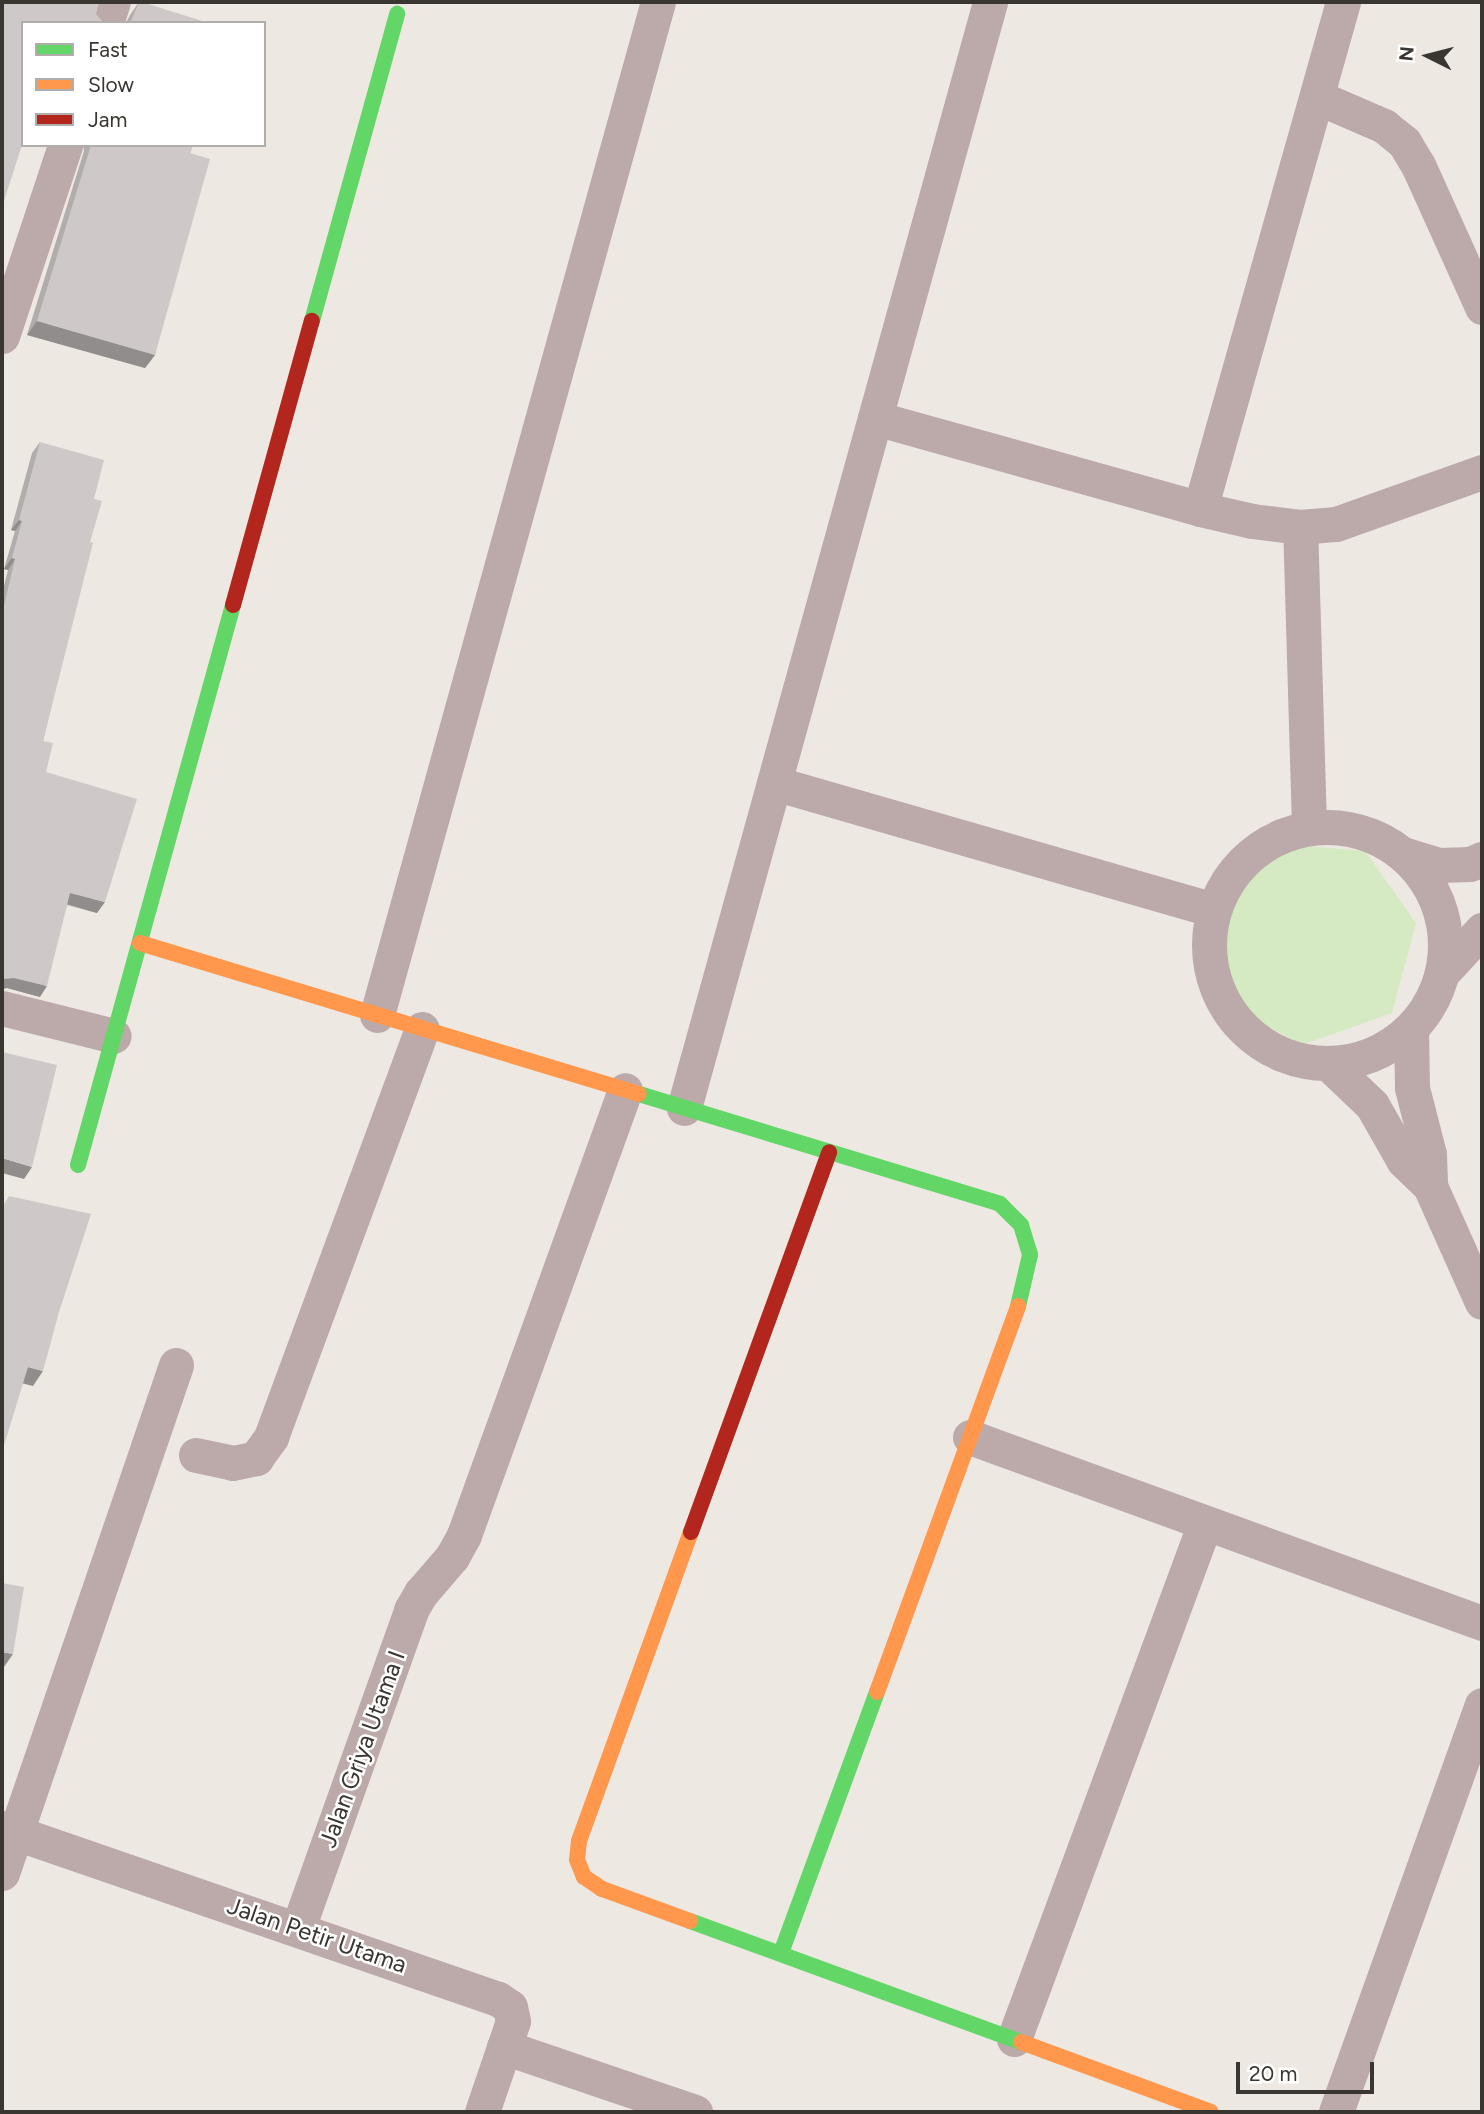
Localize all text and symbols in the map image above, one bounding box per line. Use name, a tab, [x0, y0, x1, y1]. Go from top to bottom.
legend	[21, 21, 266, 147]
north arrow	[1393, 21, 1463, 91]
text: Fast	[88, 37, 128, 62]
text: N	[1394, 45, 1419, 62]
text: Slow	[88, 72, 134, 97]
text: Jam	[88, 107, 127, 132]
street label: Jalan Griya Utama I	[313, 1647, 411, 1851]
street label: Jalan Petir Utama	[224, 1891, 410, 1979]
scale bar	[1239, 2048, 1377, 2092]
text: 20 m	[1249, 2061, 1297, 2086]

